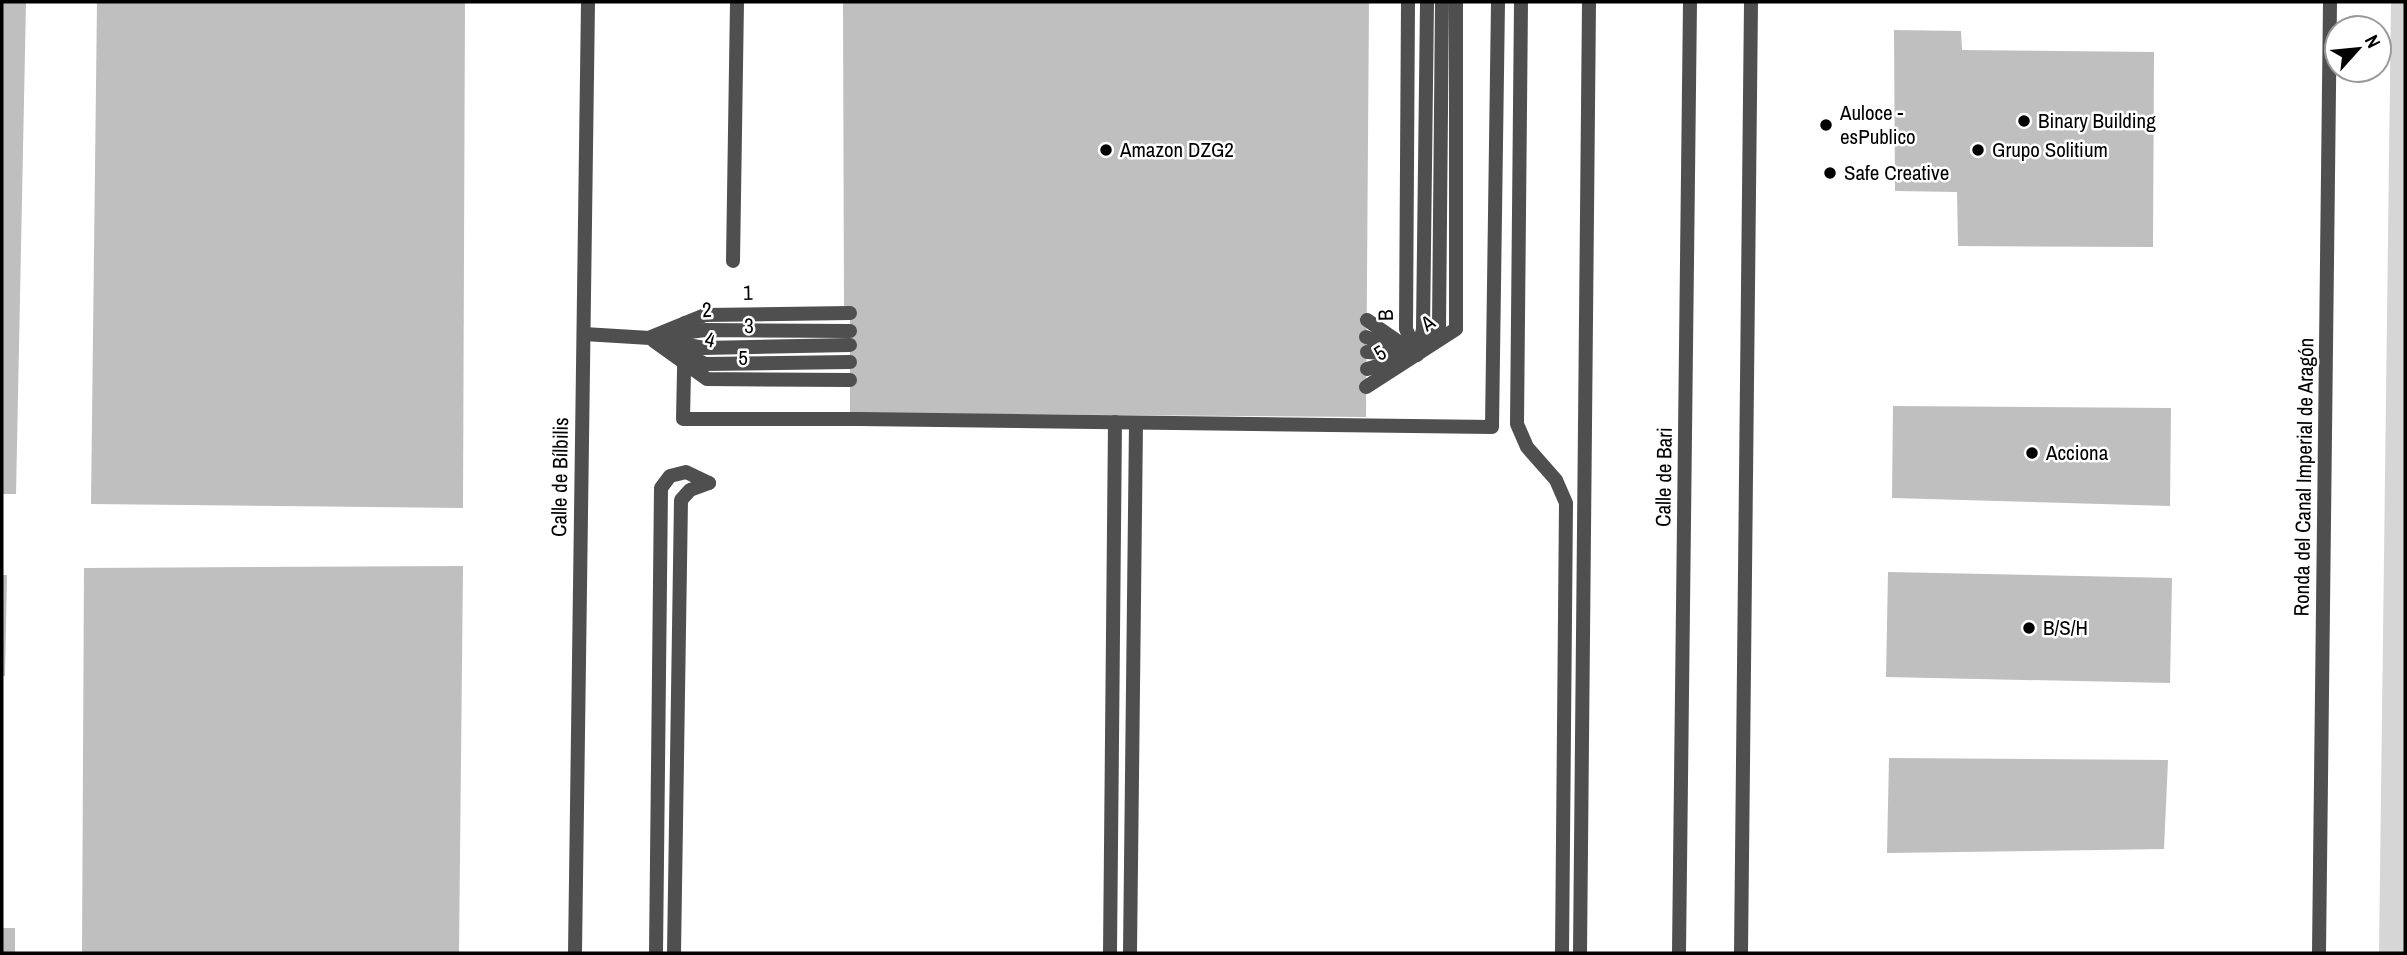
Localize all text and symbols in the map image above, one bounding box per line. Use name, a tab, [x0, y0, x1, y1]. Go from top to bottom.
north arrow	[2323, 14, 2393, 84]
text: N	[2359, 30, 2387, 52]
place label: Auloce - esPublico	[1839, 98, 1916, 151]
place label: Binary Building	[2038, 106, 2156, 135]
marker: Binary Building	[2016, 113, 2032, 129]
marker: Auloce - esPublico	[1818, 117, 1834, 133]
place label: Amazon DZG2	[1119, 135, 1234, 164]
place label: Grupo Solitium	[1992, 135, 2108, 164]
marker: Amazon DZG2	[1098, 142, 1114, 158]
marker: Grupo Solitium	[1970, 142, 1986, 158]
place label: Safe Creative	[1844, 158, 1949, 187]
marker: Safe Creative	[1822, 165, 1838, 181]
street label: 1	[743, 278, 753, 307]
street label: 2	[701, 295, 713, 324]
street label: A	[1414, 307, 1441, 338]
street label: B	[1371, 309, 1400, 321]
street label: 3	[744, 311, 754, 340]
street label: 4	[702, 324, 718, 355]
street label: Ronda del Canal Imperial de Aragón	[2287, 337, 2320, 617]
street label: 5	[1368, 338, 1391, 367]
street label: 5	[738, 343, 748, 372]
street label: Calle de Bílbilis	[544, 417, 575, 537]
street label: Calle de Bari	[1648, 427, 1679, 527]
place label: Acciona	[2045, 438, 2109, 467]
marker: Acciona	[2024, 445, 2040, 461]
place label: B/S/H	[2043, 613, 2088, 642]
marker: B/S/H	[2021, 620, 2037, 636]

